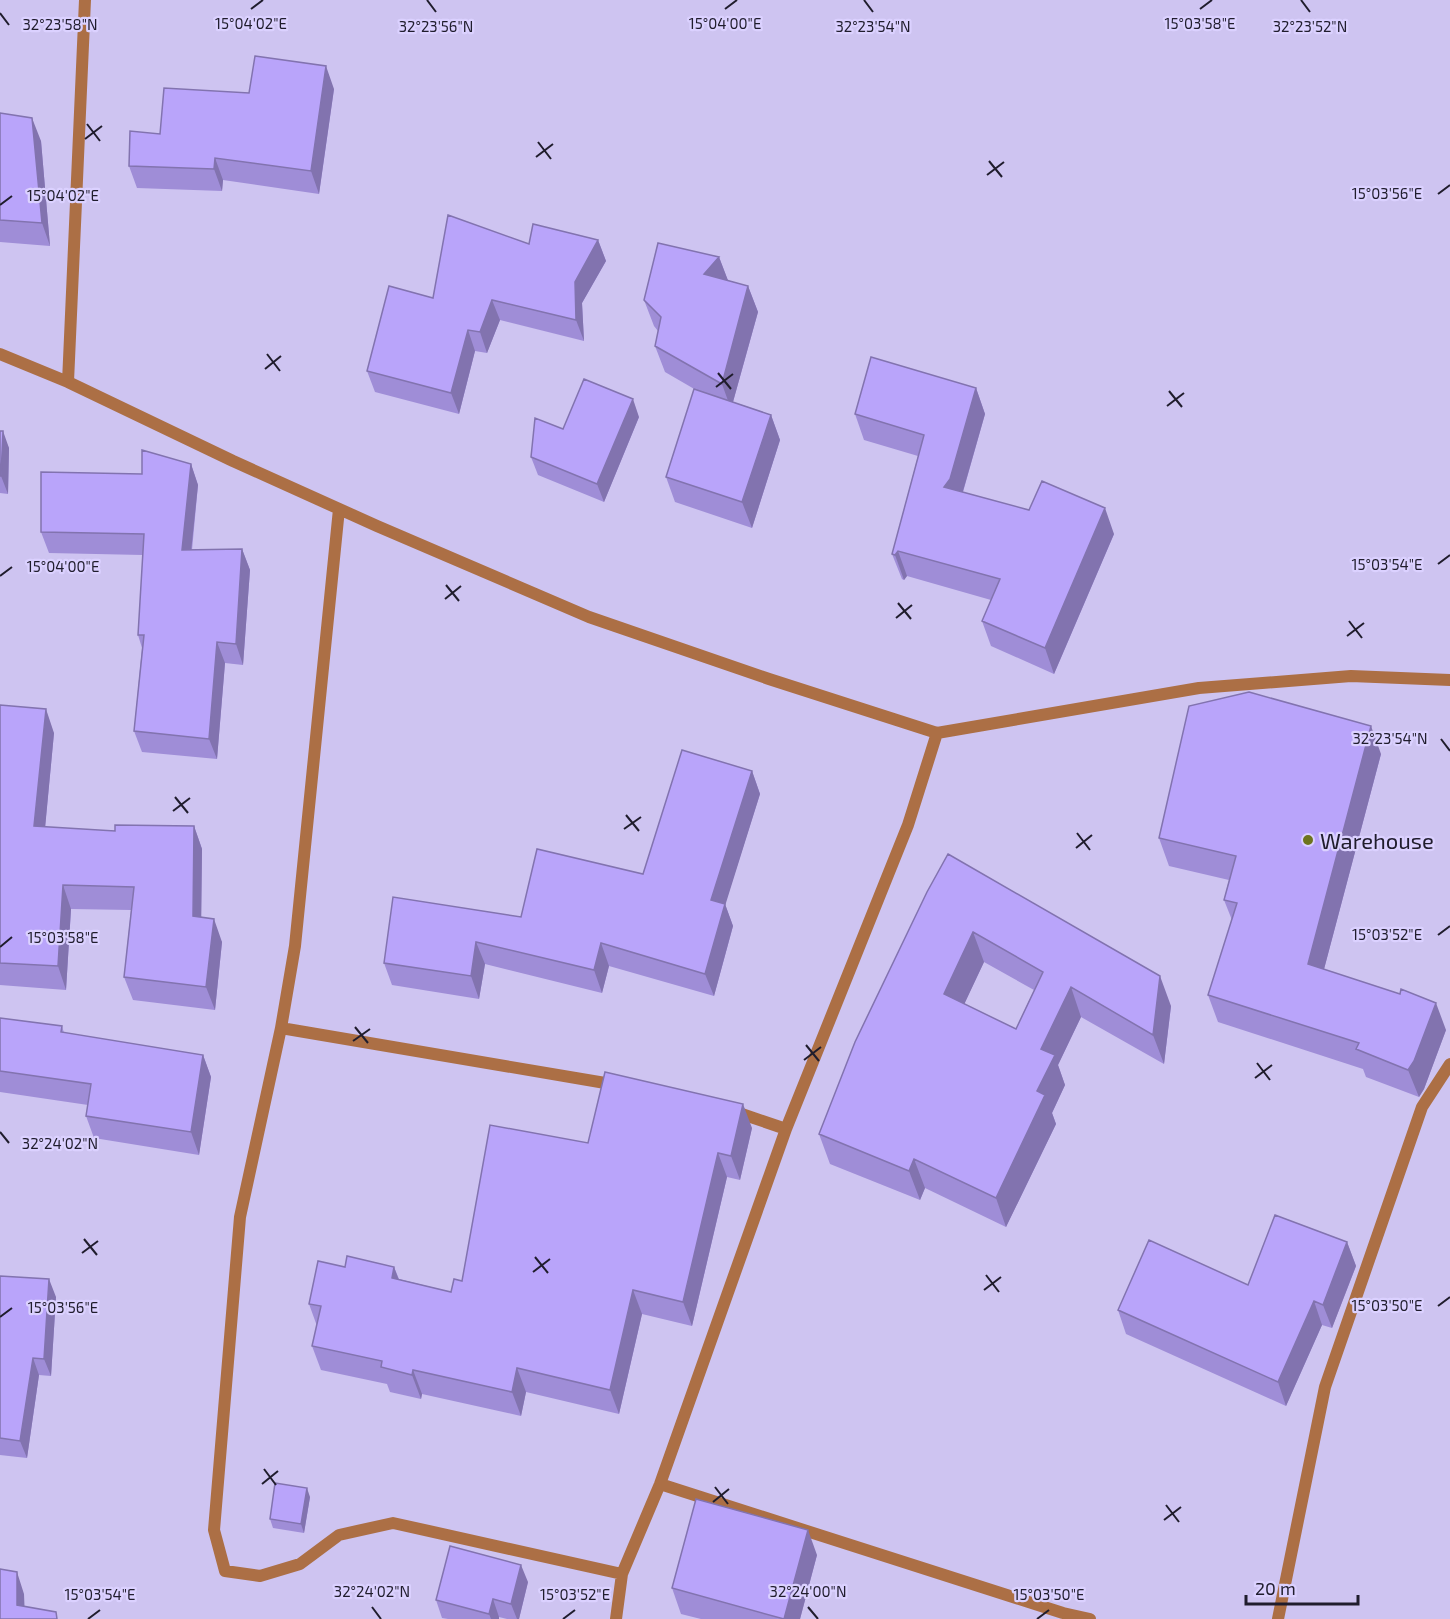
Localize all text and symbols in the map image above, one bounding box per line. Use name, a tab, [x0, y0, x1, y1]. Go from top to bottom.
text: 15°04'02"E	[215, 14, 287, 32]
text: 15°04'00"E	[689, 14, 761, 32]
text: 15°03'58"E	[1165, 14, 1235, 32]
text: 32°23'58"N	[22, 15, 98, 33]
text: 32°23'56"N	[399, 17, 473, 35]
text: 32°23'54"N	[835, 17, 911, 35]
text: 32°23'52"N	[1273, 17, 1347, 35]
text: 15°03'56"E	[1352, 184, 1422, 202]
text: 15°04'02"E	[27, 186, 99, 204]
text: 15°03'54"E	[1352, 555, 1422, 573]
text: 15°04'00"E	[27, 557, 99, 575]
text: 32°23'54"N	[1352, 729, 1428, 747]
place label: Warehouse	[1320, 827, 1434, 853]
marker: Warehouse	[1301, 833, 1315, 847]
text: 15°03'52"E	[1352, 925, 1422, 943]
text: 15°03'58"E	[28, 928, 98, 946]
text: 32°24'02"N	[22, 1134, 98, 1152]
text: 15°03'50"E	[1352, 1296, 1422, 1314]
text: 15°03'56"E	[28, 1298, 98, 1316]
scale bar	[1246, 1568, 1358, 1606]
text: 20 m	[1255, 1577, 1296, 1599]
text: 32°24'02"N	[334, 1582, 410, 1600]
text: 32°24'00"N	[770, 1582, 846, 1600]
text: 15°03'54"E	[65, 1585, 135, 1603]
text: 15°03'52"E	[540, 1585, 610, 1603]
text: 15°03'50"E	[1014, 1585, 1084, 1603]

